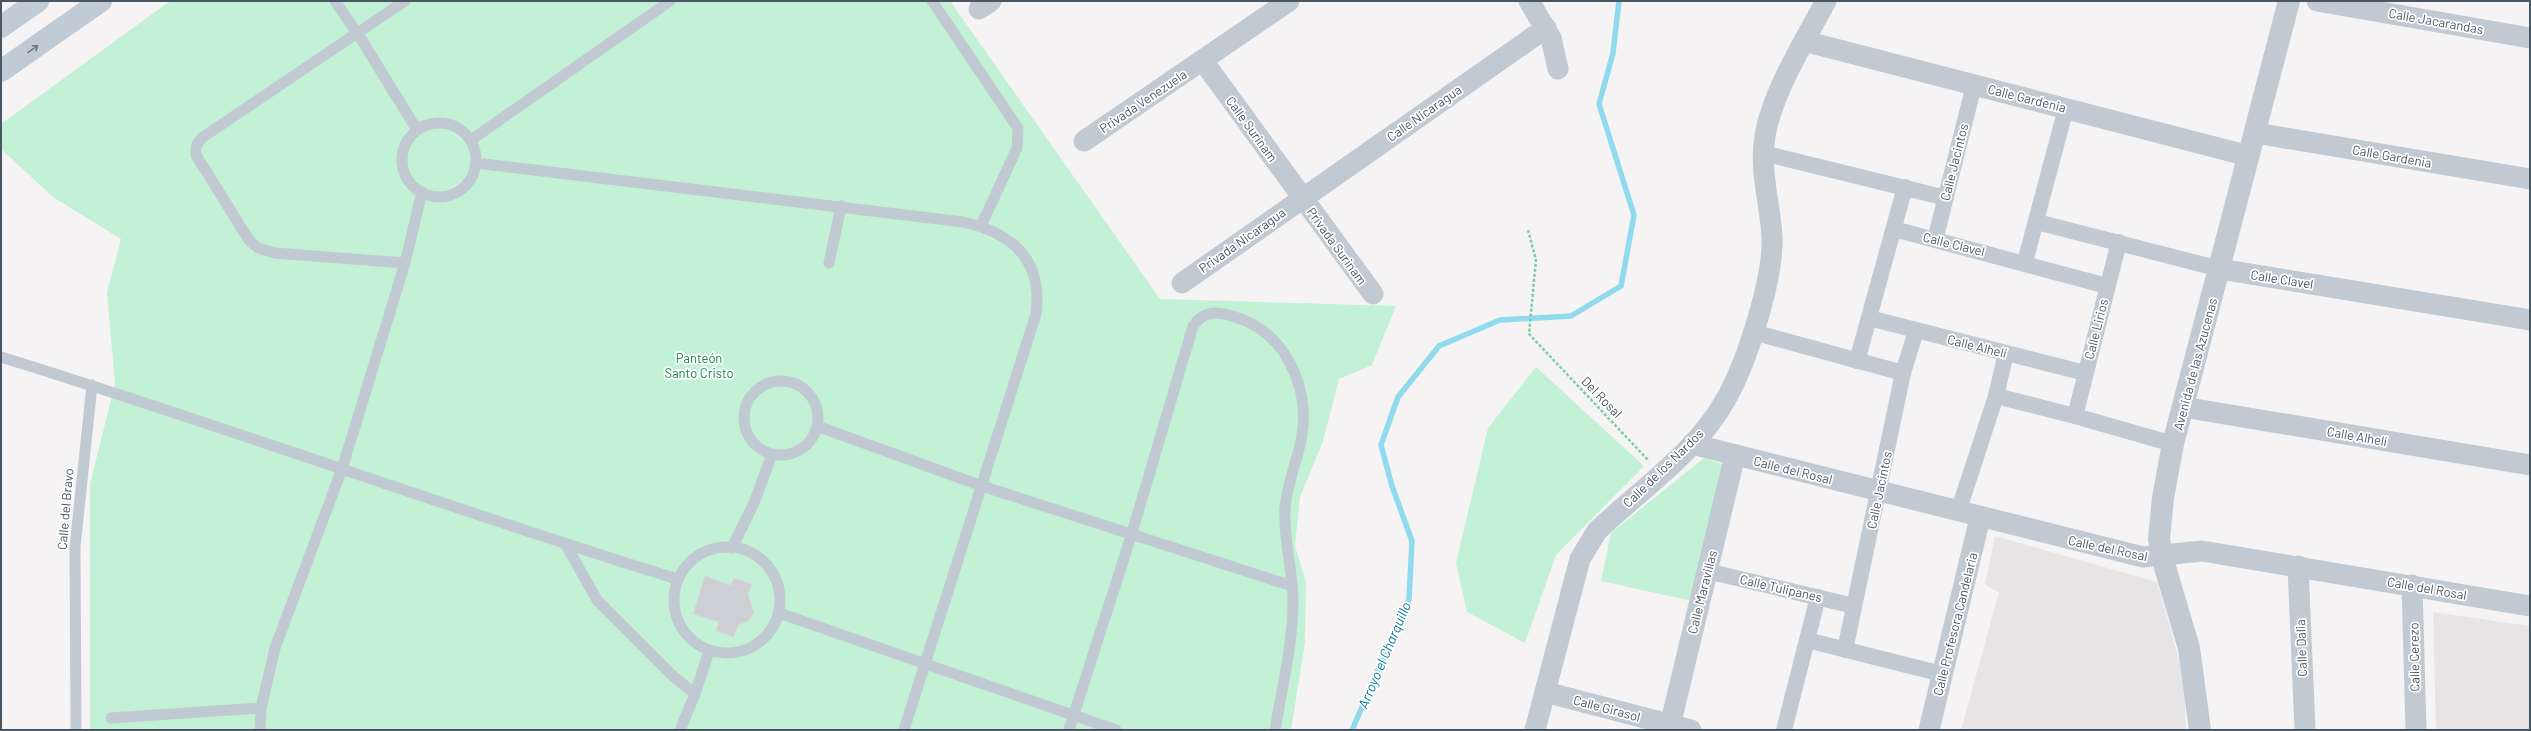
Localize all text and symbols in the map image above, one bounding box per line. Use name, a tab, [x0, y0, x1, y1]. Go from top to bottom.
street label: Calle Jacarandas	[2387, 5, 2485, 37]
one-way arrow	[27, 45, 38, 53]
street label: Privada Venezuela	[1096, 66, 1190, 136]
street label: Calle Nicaragua	[1384, 81, 1464, 145]
street label: Calle Gardenia	[1986, 81, 2068, 115]
street label: Calle Surinam	[1223, 93, 1281, 165]
street label: Calle Jacintos	[1937, 122, 1971, 202]
street label: Calle Gardenia	[2351, 141, 2433, 171]
street label: Privada Nicaragua	[1196, 204, 1288, 276]
street label: Privada Surinam	[1304, 204, 1370, 288]
street label: Calle Clavel	[1921, 229, 1987, 259]
street label: Calle Clavel	[2249, 266, 2315, 292]
street label: Avenida de las Azucenas	[2170, 296, 2220, 432]
street label: Calle Lirios	[2081, 297, 2111, 361]
street label: Calle Alhelí	[1946, 331, 2008, 361]
park label: Panteón Santo Cristo	[664, 350, 734, 381]
street label: Del Rosal	[1578, 373, 1626, 421]
street label: Calle Alhelí	[2326, 423, 2388, 449]
street label: Calle de los Nardos	[1619, 425, 1707, 511]
street label: Calle Jacintos	[1863, 450, 1895, 530]
street label: Calle del Rosal	[1752, 453, 1834, 487]
street label: Calle del Bravo	[53, 467, 77, 551]
street label: Calle del Rosal	[2067, 532, 2149, 564]
street label: Calle Maravillas	[1684, 549, 1720, 635]
street label: Calle Profesora Candelaria	[1929, 551, 1981, 697]
street label: Calle Tulipanes	[1738, 571, 1824, 605]
street label: Calle del Rosal	[2386, 573, 2468, 603]
water label: Arroyo el Charquillo	[1354, 599, 1414, 711]
street label: Calle Dalia	[2292, 619, 2310, 677]
street label: Calle Cerezo	[2405, 622, 2423, 692]
street label: Calle Girasol	[1572, 691, 1642, 725]

